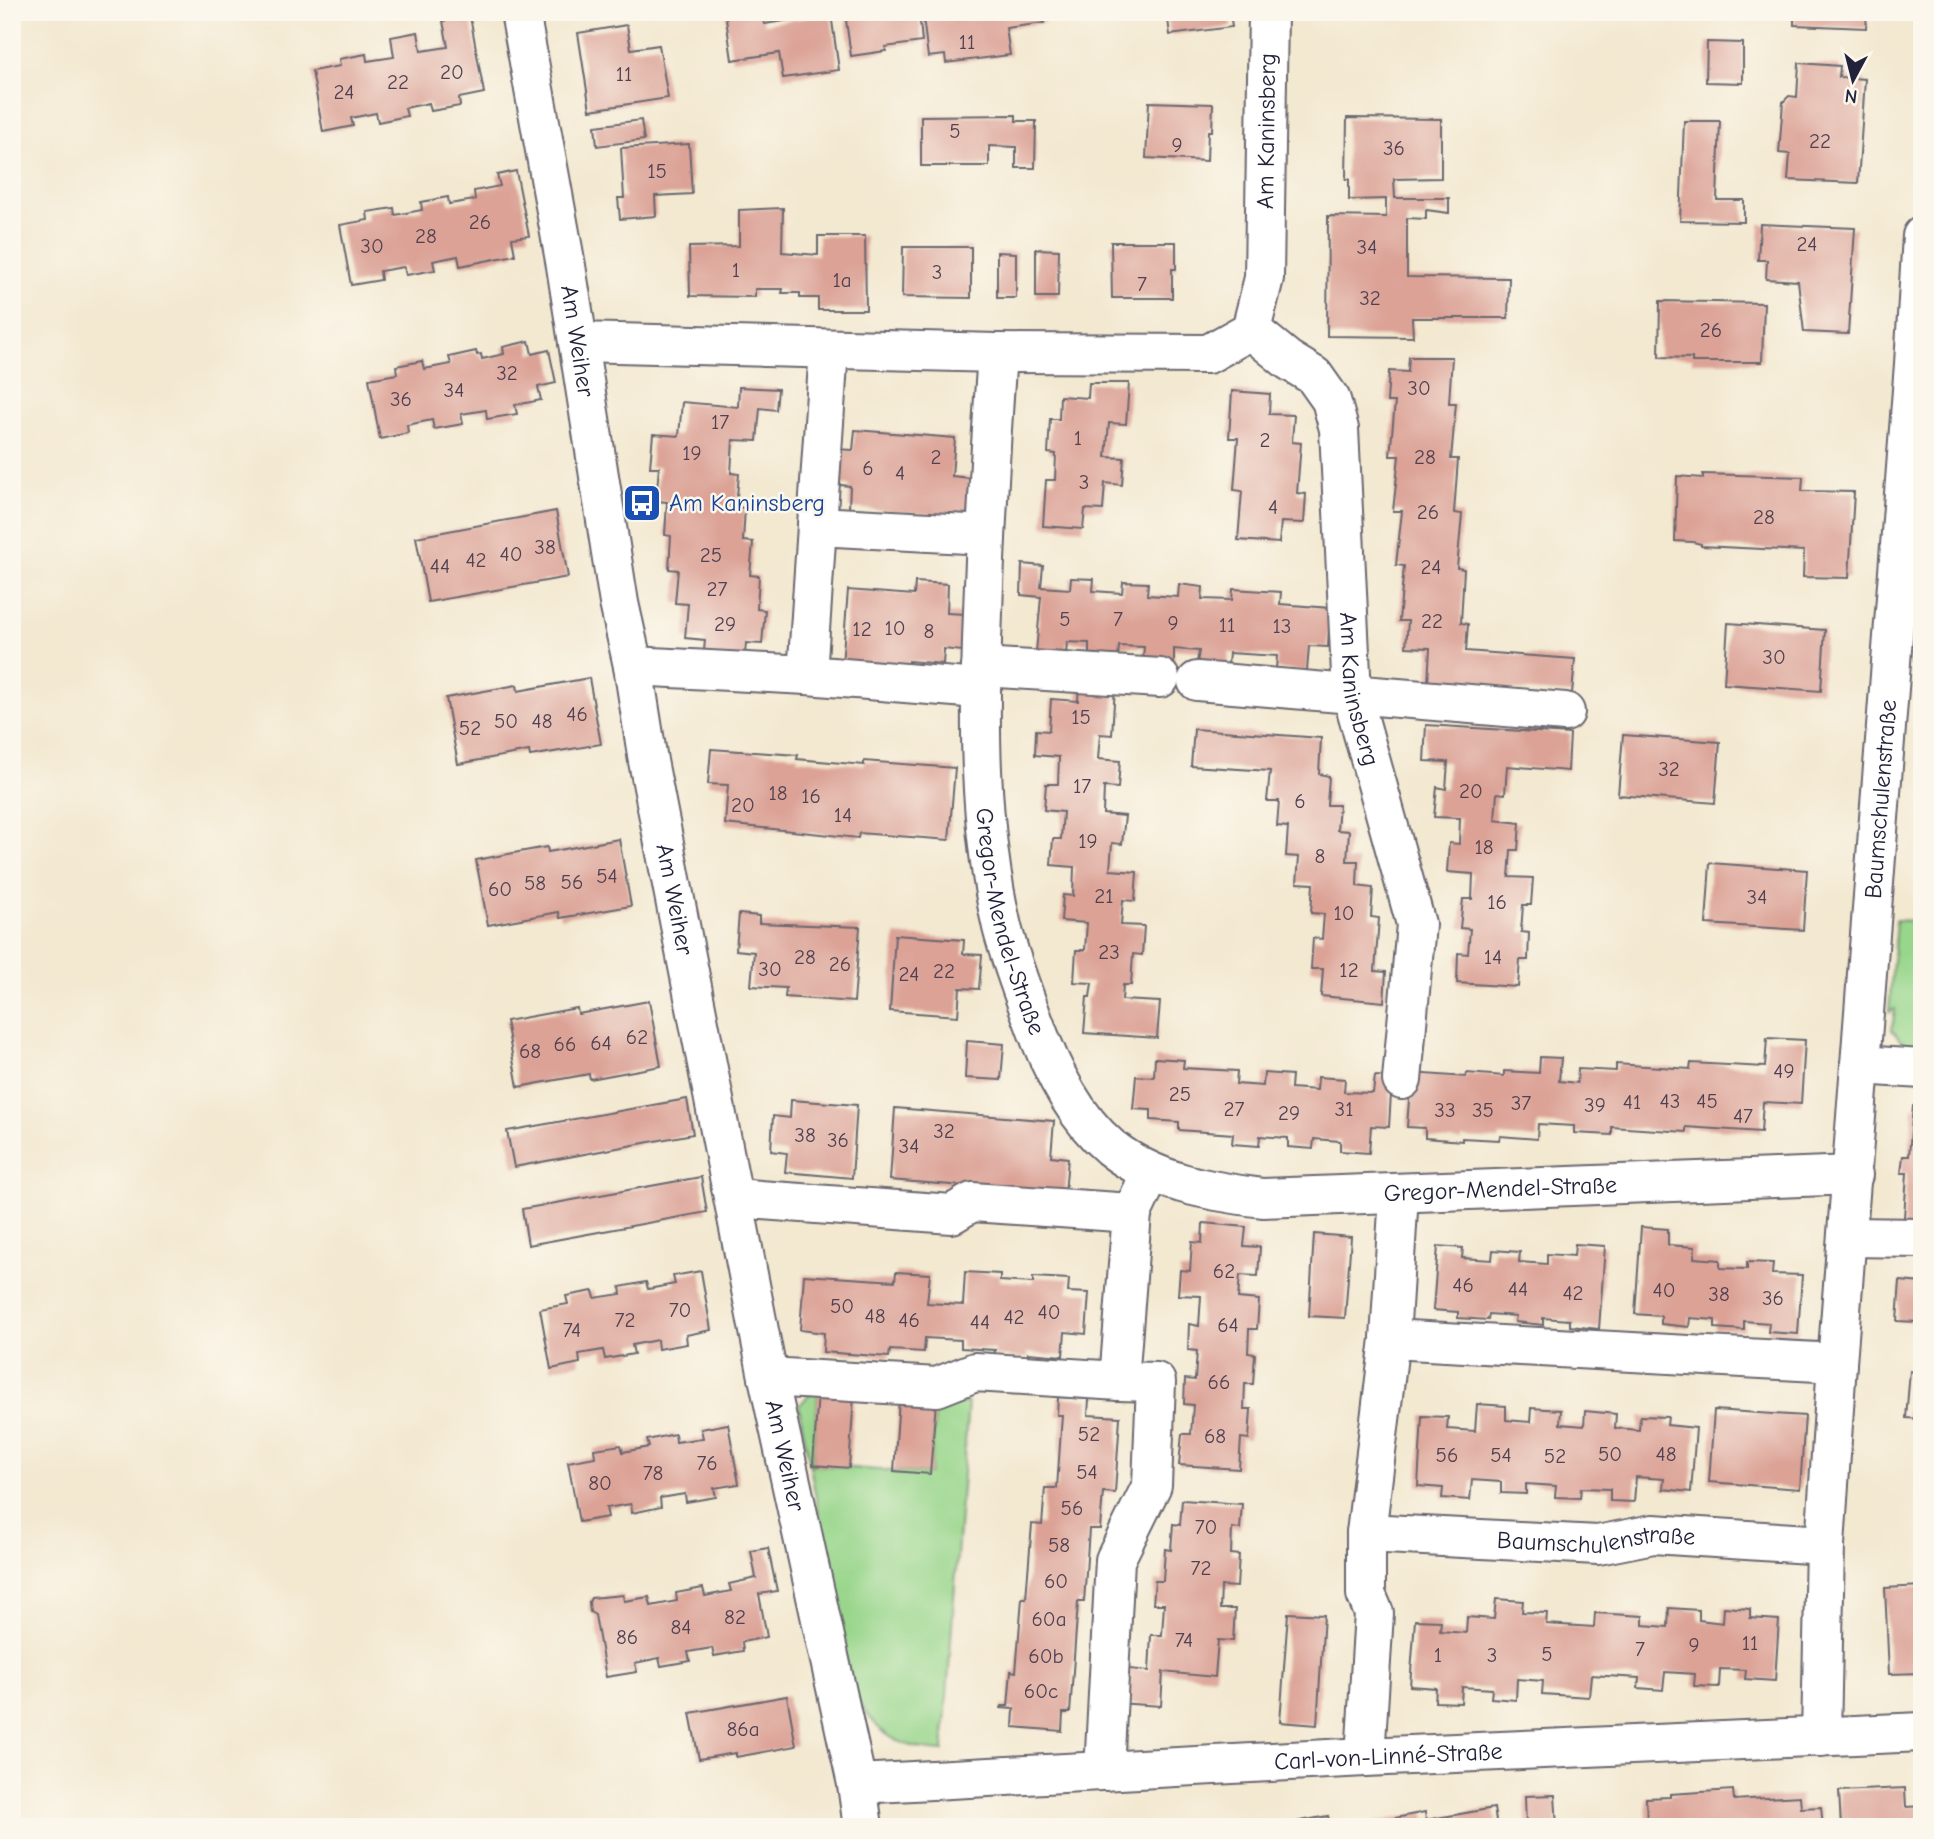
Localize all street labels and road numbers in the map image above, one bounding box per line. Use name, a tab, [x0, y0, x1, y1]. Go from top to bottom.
street label: Am Kaninsberg	[1251, 53, 1281, 209]
street label: Am Weiher	[555, 283, 600, 399]
street label: Am Kaninsberg	[1334, 611, 1385, 769]
street label: Baumschulenstraße	[1859, 699, 1902, 900]
street label: Gregor-Mendel-Straße	[970, 807, 1051, 1039]
street label: Am Weiher	[650, 841, 700, 958]
street label: Gregor-Mendel-Straße	[1383, 1170, 1617, 1207]
street label: Am Weiher	[759, 1397, 811, 1514]
street label: Baumschulenstraße	[1496, 1520, 1696, 1559]
street label: Carl-von-Linné-Straße	[1273, 1737, 1503, 1776]

